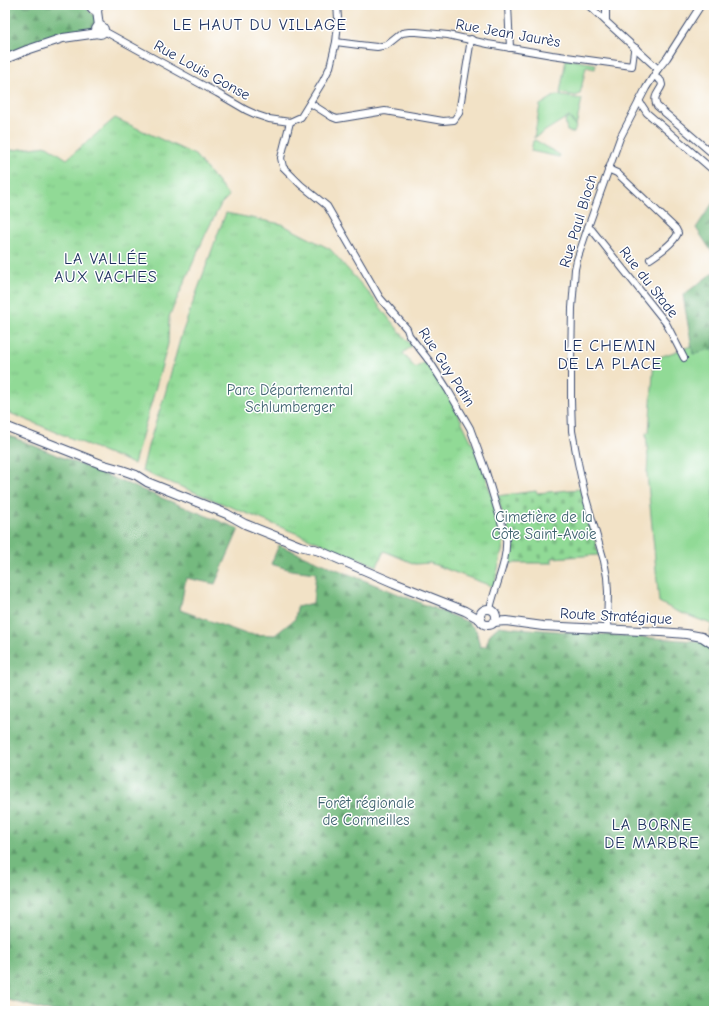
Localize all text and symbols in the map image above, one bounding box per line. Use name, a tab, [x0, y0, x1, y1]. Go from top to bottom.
street label: Rue Jean Jaurès	[454, 15, 562, 51]
district label: LE HAUT DU VILLAGE	[173, 16, 347, 34]
street label: Rue Louis Gonse	[151, 36, 254, 104]
street label: Rue Paul Bloch	[555, 172, 601, 270]
street label: Rue du Stade	[616, 243, 683, 321]
district label: LA VALLÉE AUX VACHES	[54, 249, 158, 286]
street label: Rue Guy Patin	[415, 324, 479, 410]
district label: LE CHEMIN DE LA PLACE	[558, 337, 662, 373]
park label: Parc Départemental Schlumberger	[227, 381, 353, 416]
park label: Cimetière de la Côte Saint-Avoie	[491, 508, 597, 543]
street label: Route Stratégique	[559, 604, 673, 628]
park label: Forêt régionale de Cormeilles	[317, 794, 415, 829]
district label: LA BORNE DE MARBRE	[604, 816, 700, 852]

